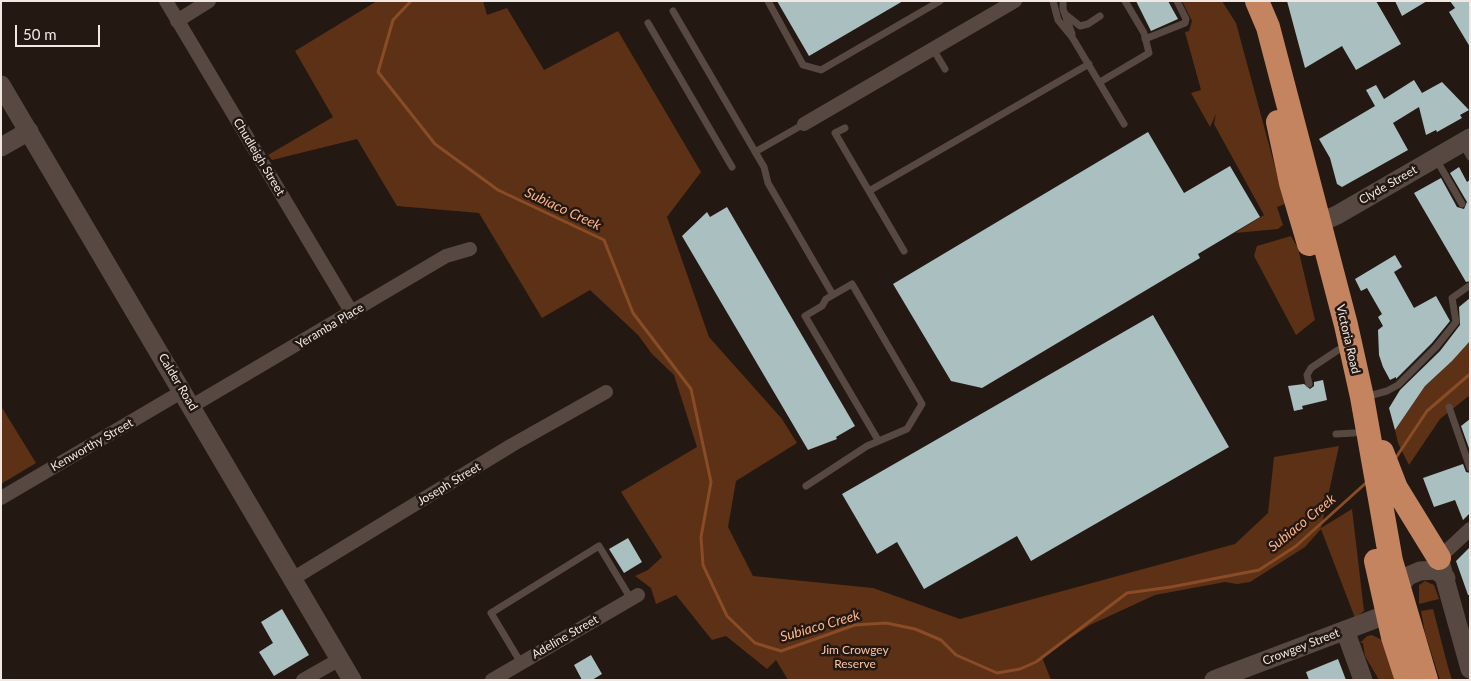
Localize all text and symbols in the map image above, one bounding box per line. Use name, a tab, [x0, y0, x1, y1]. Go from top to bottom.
scale bar	[18, 15, 102, 47]
text: 50 m	[23, 25, 57, 43]
street label: Chudleigh Street	[230, 116, 288, 198]
street label: Clyde Street	[1356, 163, 1420, 207]
water label: Subiaco Creek	[522, 184, 604, 234]
street label: Yeramba Place	[294, 300, 366, 352]
street label: Victoria Road	[1333, 303, 1363, 375]
street label: Calder Road	[155, 351, 201, 413]
street label: Kenworthy Street	[48, 416, 136, 474]
street label: Joseph Street	[415, 459, 483, 509]
water label: Subiaco Creek	[1265, 491, 1339, 555]
water label: Subiaco Creek	[778, 607, 862, 645]
street label: Adeline Street	[529, 612, 601, 662]
street label: Crowgey Street	[1260, 626, 1342, 668]
park label: Jim Crowgey Reserve	[821, 643, 889, 671]

